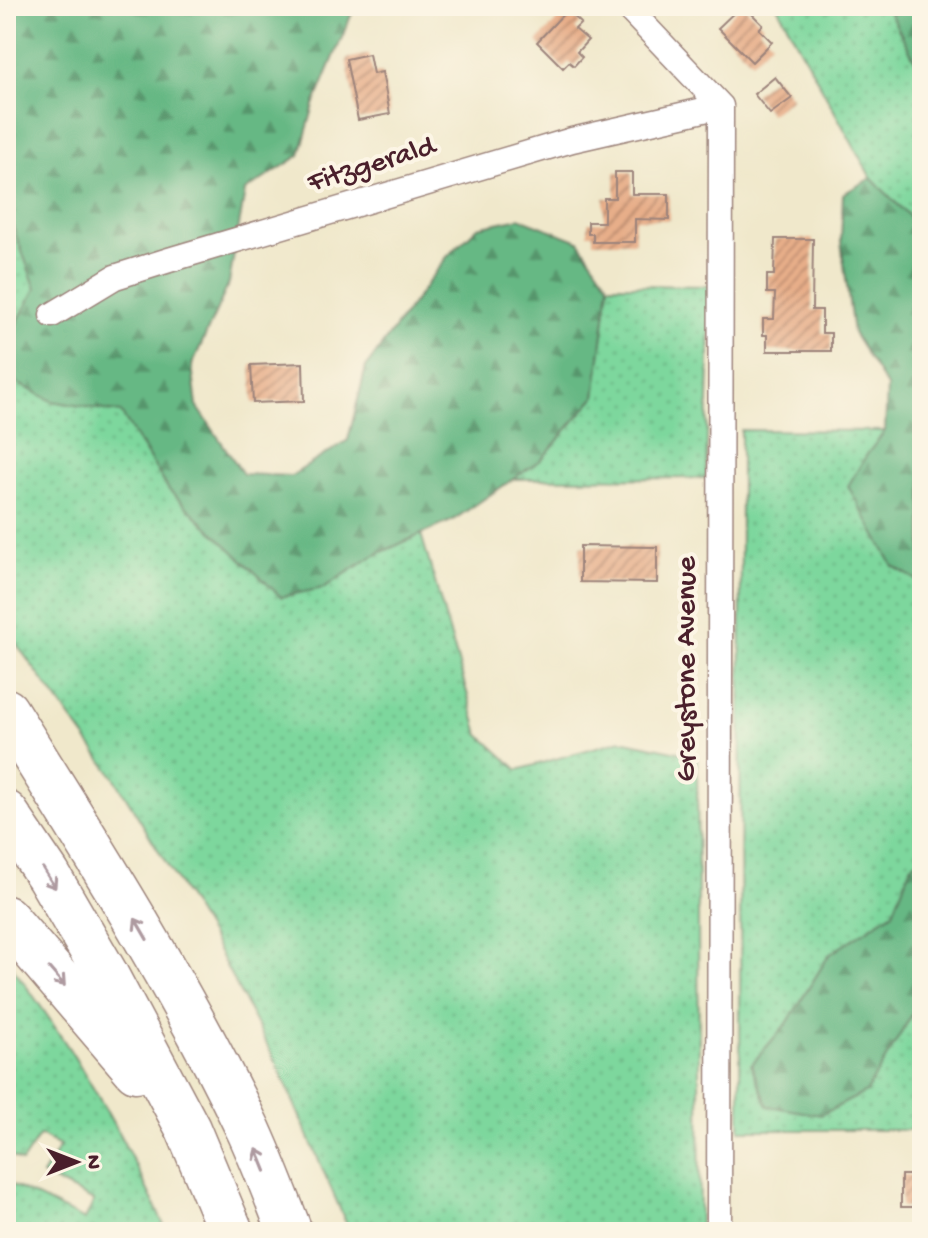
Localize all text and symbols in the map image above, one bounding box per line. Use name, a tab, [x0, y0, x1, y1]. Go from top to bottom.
street label: Fitzgerald	[303, 129, 442, 202]
street label: Greystone Avenue	[671, 556, 706, 782]
one-way arrow	[41, 866, 57, 889]
one-way arrow	[133, 918, 149, 941]
one-way arrow	[48, 967, 66, 987]
north arrow	[36, 1122, 116, 1202]
one-way arrow	[252, 1148, 267, 1173]
text: N	[79, 1155, 105, 1169]

